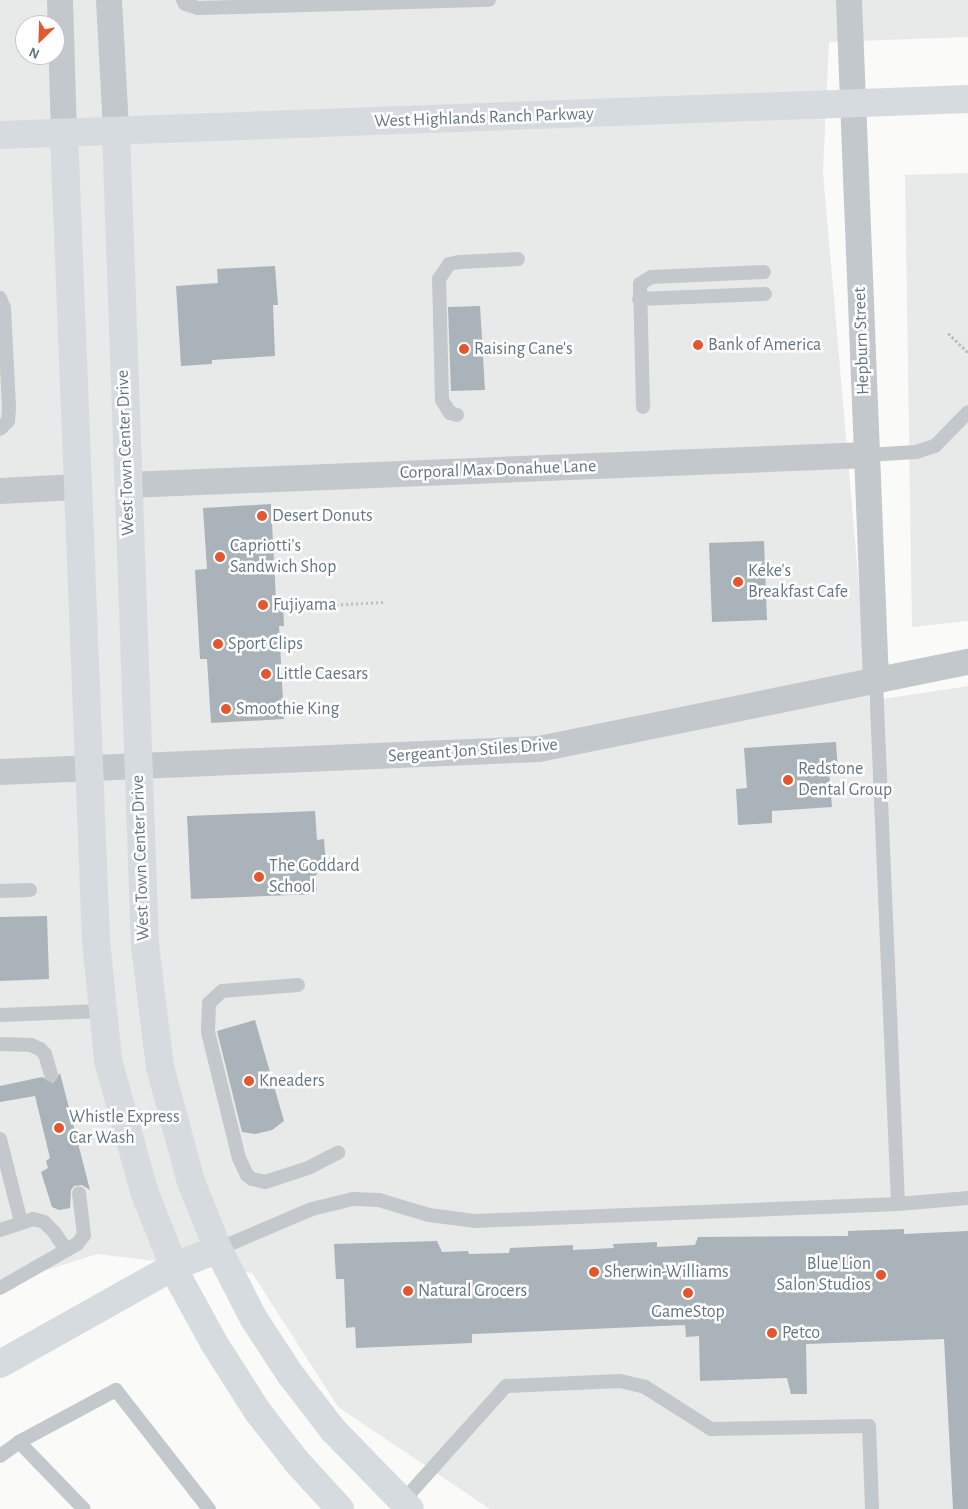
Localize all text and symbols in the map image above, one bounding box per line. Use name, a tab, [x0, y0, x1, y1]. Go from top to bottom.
north arrow	[15, 15, 65, 65]
text: N	[27, 44, 42, 61]
street label: West Highlands Ranch Parkway	[374, 103, 594, 133]
street label: Hepburn Street	[849, 287, 875, 395]
place label: Bank of America	[708, 334, 821, 356]
place label: Raising Cane's	[474, 338, 573, 360]
marker: Bank of America	[692, 339, 704, 351]
marker: Raising Cane's	[458, 343, 470, 355]
street label: West Town Center Drive	[112, 370, 140, 536]
street label: Corporal Max Donahue Lane	[399, 456, 597, 484]
place label: Desert Donuts	[272, 505, 373, 527]
marker: Desert Donuts	[256, 510, 268, 522]
place label: Capriotti's Sandwich Shop	[230, 536, 336, 578]
marker: Capriotti's Sandwich Shop	[214, 551, 226, 563]
place label: Keke's Breakfast Cafe	[748, 561, 848, 604]
marker: Keke's Breakfast Cafe	[732, 576, 744, 588]
place label: Fujiyama	[273, 594, 337, 616]
marker: Fujiyama	[257, 599, 269, 611]
place label: Sport Clips	[228, 633, 303, 655]
marker: Sport Clips	[212, 638, 224, 650]
place label: Little Caesars	[276, 663, 368, 685]
marker: Little Caesars	[260, 668, 272, 680]
place label: Smoothie King	[236, 698, 339, 720]
marker: Smoothie King	[220, 703, 232, 715]
street label: Sergeant Jon Stiles Drive	[387, 734, 559, 768]
place label: Redstone Dental Group	[798, 759, 892, 802]
marker: Redstone Dental Group	[782, 774, 794, 786]
street label: West Town Center Drive	[127, 775, 155, 941]
place label: The Goddard School	[269, 856, 359, 899]
marker: The Goddard School	[253, 871, 265, 883]
place label: Kneaders	[259, 1070, 325, 1092]
marker: Kneaders	[243, 1075, 255, 1087]
place label: Whistle Express Car Wash	[69, 1107, 180, 1150]
marker: Whistle Express Car Wash	[53, 1122, 65, 1134]
place label: Blue Lion Salon Studios	[777, 1254, 871, 1296]
place label: Sherwin-Williams	[604, 1261, 729, 1283]
marker: Sherwin-Williams	[588, 1266, 600, 1278]
marker: Blue Lion Salon Studios	[875, 1269, 887, 1281]
place label: Natural Grocers	[418, 1280, 527, 1302]
marker: Natural Grocers	[402, 1285, 414, 1297]
marker: GameStop	[682, 1287, 694, 1299]
place label: GameStop	[651, 1301, 725, 1323]
place label: Petco	[782, 1322, 820, 1344]
marker: Petco	[766, 1327, 778, 1339]

